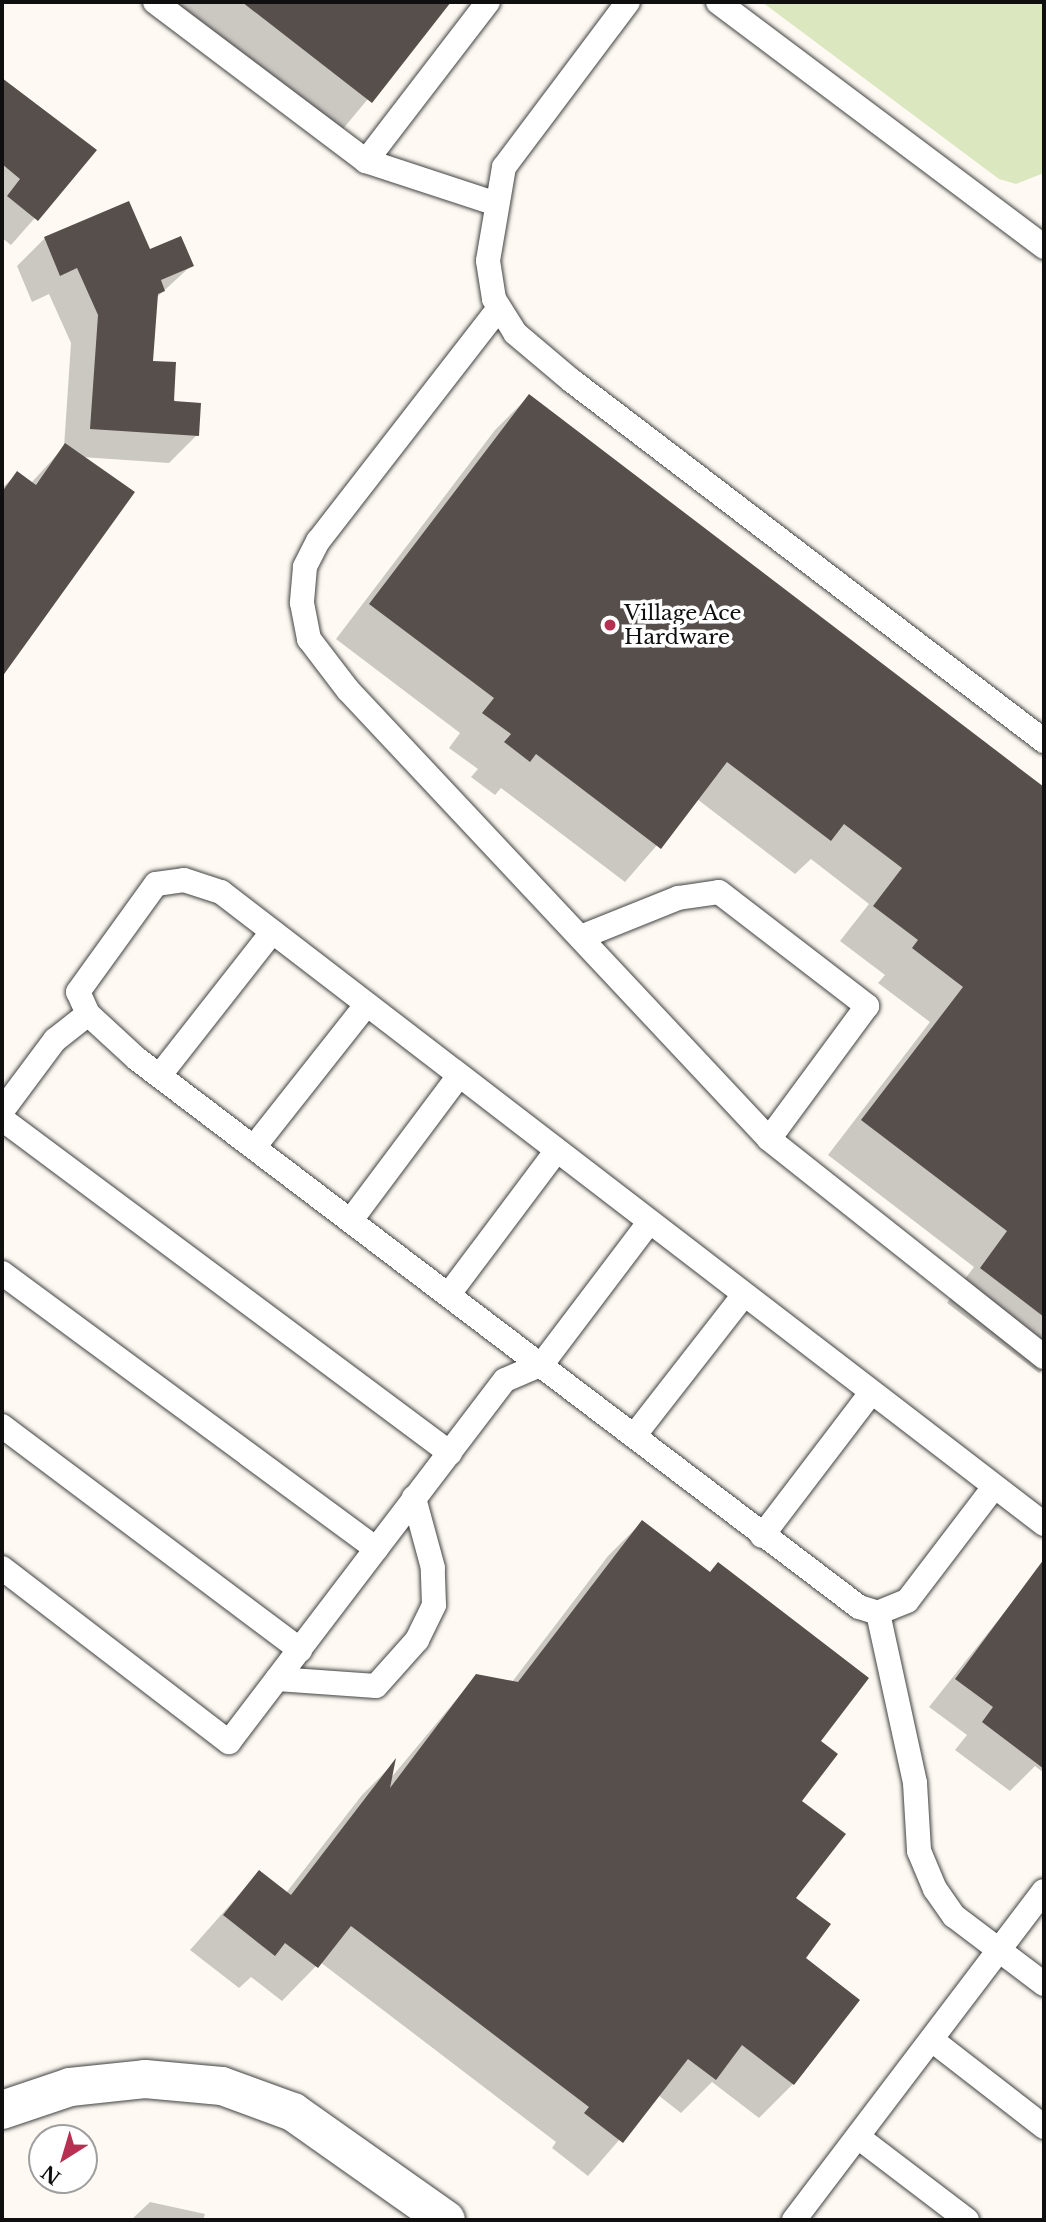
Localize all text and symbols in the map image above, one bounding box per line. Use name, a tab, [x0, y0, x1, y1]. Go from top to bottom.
place label: Village Ace Hardware	[624, 600, 742, 650]
marker: Village Ace Hardware	[602, 617, 618, 633]
north arrow	[28, 2124, 98, 2194]
text: N	[37, 2160, 65, 2189]

